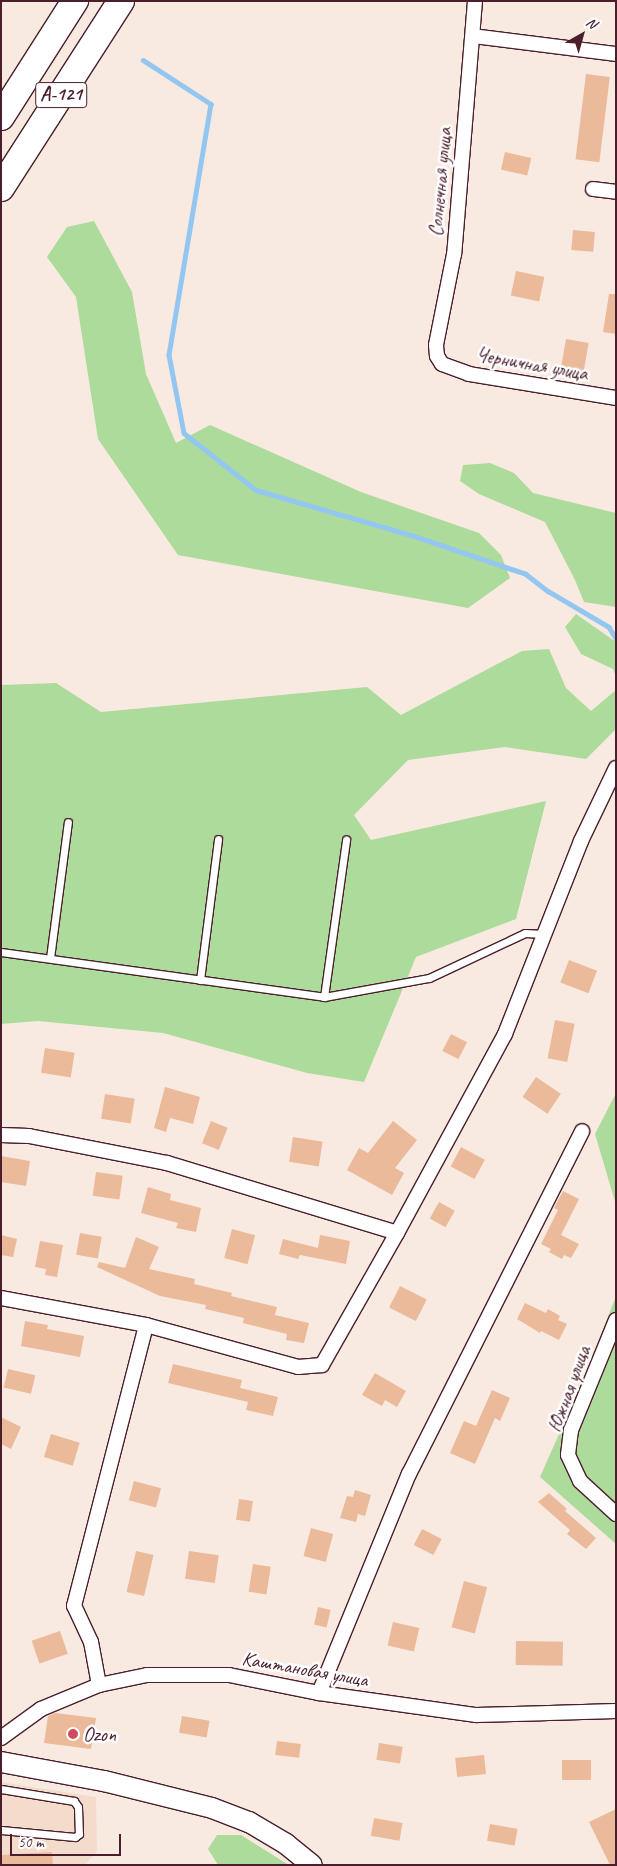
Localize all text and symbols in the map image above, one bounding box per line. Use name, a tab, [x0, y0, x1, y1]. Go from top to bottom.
north arrow	[557, 10, 607, 60]
text: N	[583, 13, 600, 32]
road number: А-121	[35, 78, 87, 112]
street label: Солнечная улица	[423, 126, 457, 238]
street label: Черничная улица	[473, 342, 591, 386]
street label: Южная улица	[542, 1342, 596, 1436]
street label: Каштановая улица	[239, 1646, 371, 1692]
place label: Ozon	[83, 1722, 116, 1746]
marker: Ozon	[67, 1728, 79, 1740]
scale bar	[12, 1824, 124, 1856]
text: 50 m	[18, 1833, 44, 1852]

